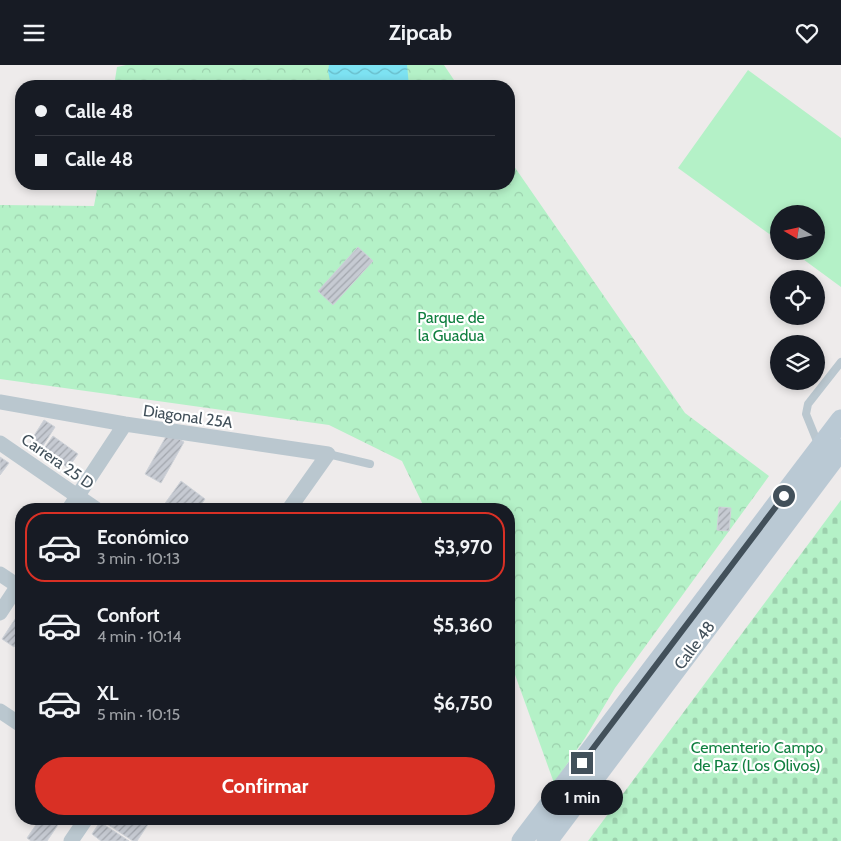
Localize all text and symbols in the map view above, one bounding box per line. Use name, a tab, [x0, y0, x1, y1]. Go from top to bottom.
icon: menu	[20, 19, 48, 47]
text: Zipcab	[389, 19, 452, 46]
icon: heart	[793, 19, 821, 47]
text: Calle 48	[65, 100, 133, 123]
text: Calle 48	[65, 148, 133, 171]
north arrow	[770, 205, 825, 260]
map controls	[770, 205, 825, 390]
button: locate	[770, 270, 825, 325]
park label: Parque de la Guadua	[417, 308, 485, 345]
button: layers	[770, 335, 825, 390]
street label: Diagonal 25A	[142, 401, 234, 432]
street label: Carrera 25 D	[18, 429, 98, 493]
route start	[773, 485, 795, 507]
icon: car	[37, 525, 82, 570]
text: Económico	[97, 526, 189, 549]
text: $3,970	[434, 536, 493, 559]
text: 3 min · 10:13	[97, 549, 180, 568]
icon: car	[37, 603, 82, 648]
text: Confort	[97, 604, 160, 627]
text: $5,360	[433, 614, 493, 637]
street label: Calle 48	[670, 617, 719, 673]
text: 4 min · 10:14	[97, 627, 181, 646]
icon: car	[37, 681, 82, 726]
text: XL	[97, 682, 118, 705]
text: $6,750	[434, 692, 493, 715]
text: 5 min · 10:15	[97, 705, 180, 724]
park label: Cementerio Campo de Paz (Los Olivos)	[691, 738, 823, 775]
route end	[571, 752, 593, 774]
button: Confirmar	[35, 757, 495, 815]
callout: 1 min	[541, 781, 623, 815]
text: 1 min	[564, 788, 600, 807]

